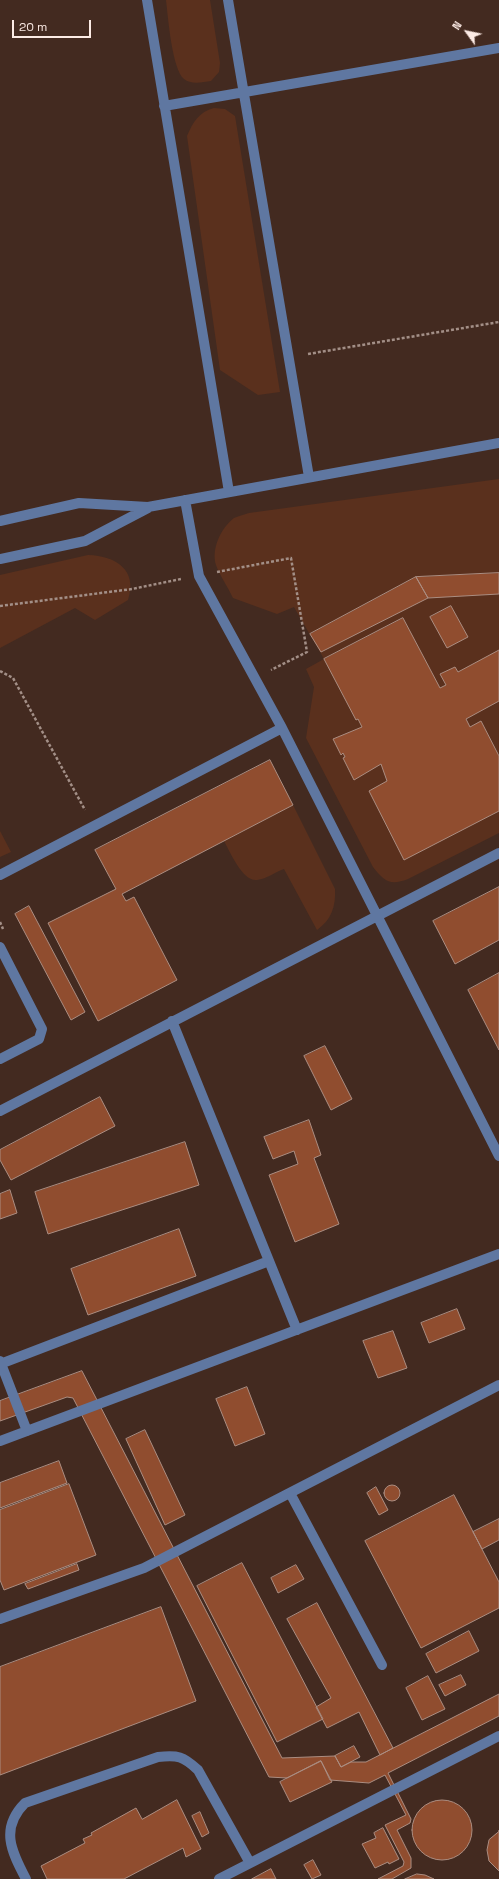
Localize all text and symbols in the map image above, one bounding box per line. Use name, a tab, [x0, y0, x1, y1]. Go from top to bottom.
scale bar	[14, 12, 93, 38]
north arrow	[447, 12, 487, 52]
text: 20 m	[19, 19, 47, 35]
text: N	[449, 19, 465, 32]

